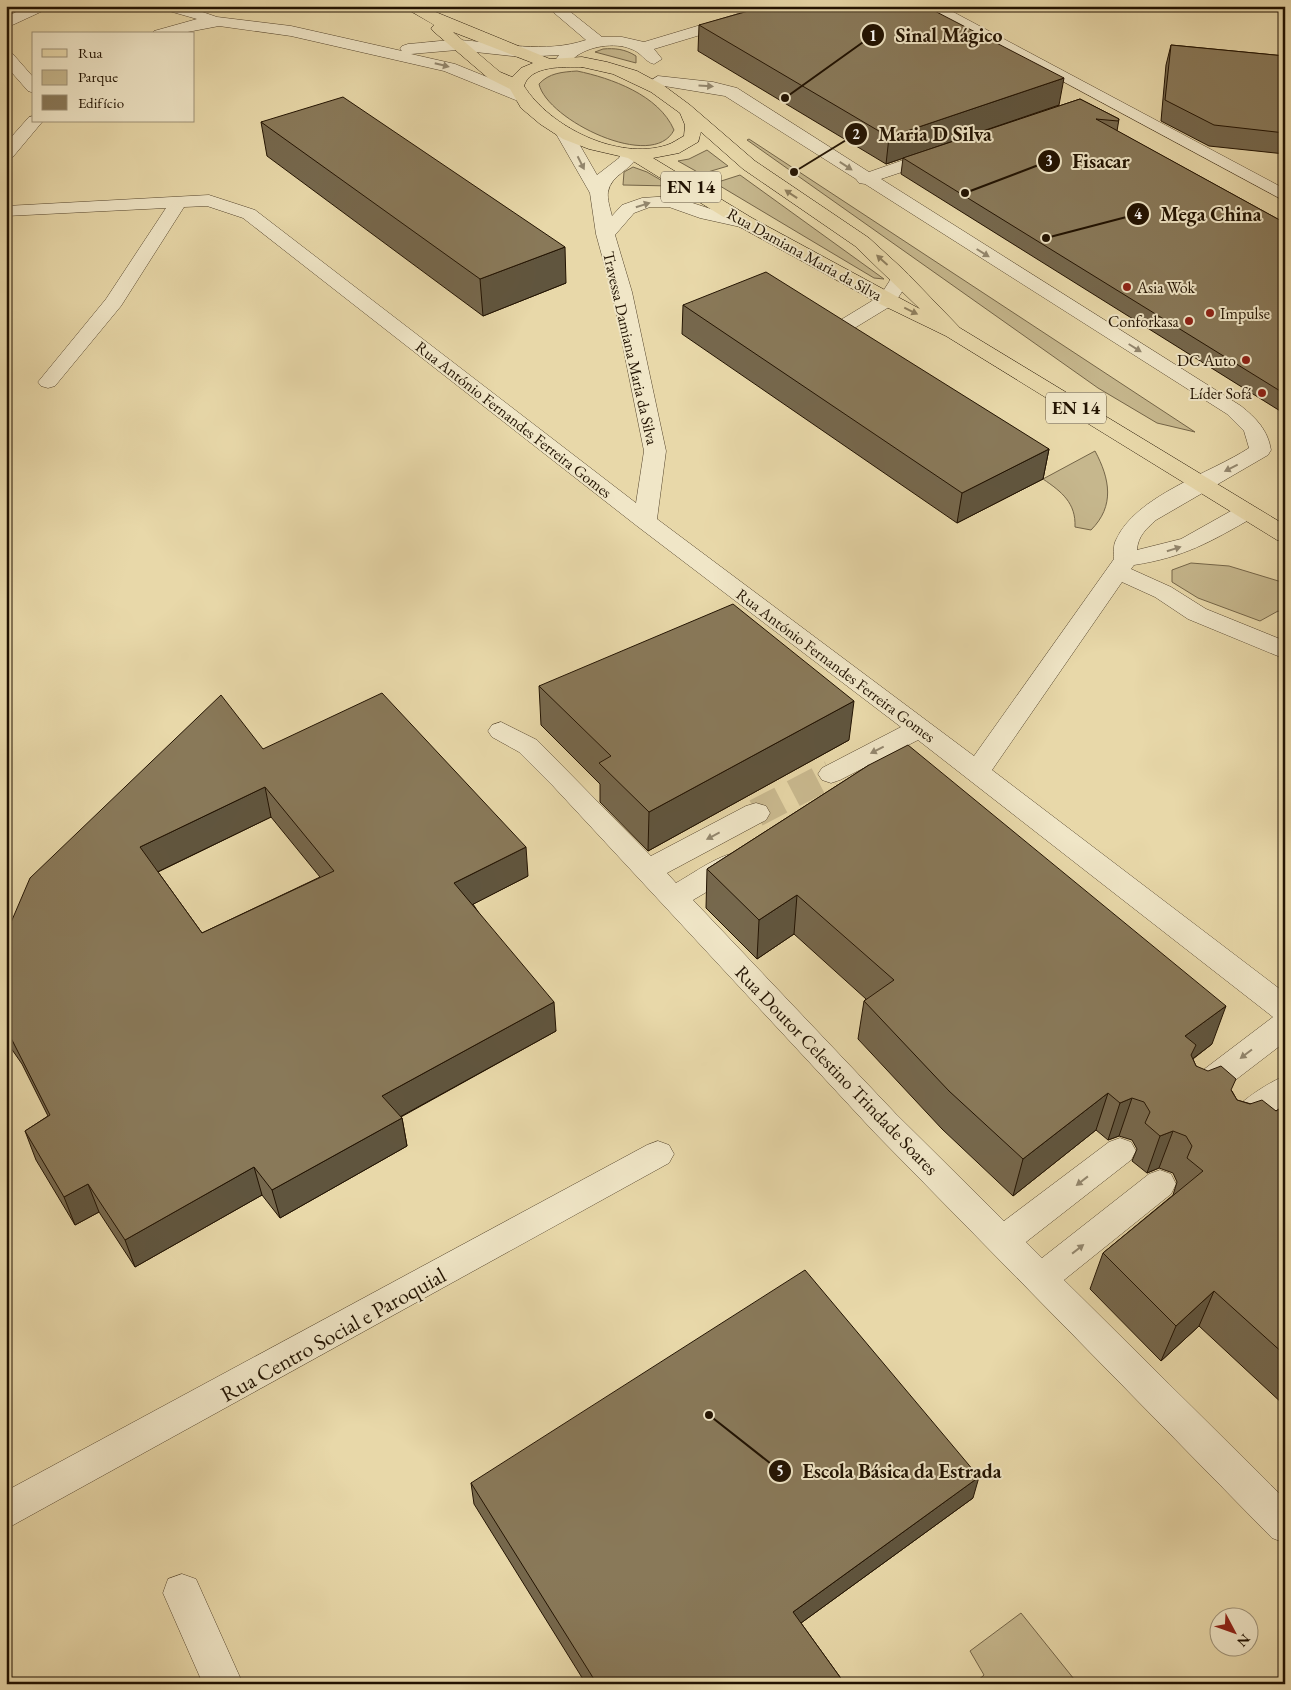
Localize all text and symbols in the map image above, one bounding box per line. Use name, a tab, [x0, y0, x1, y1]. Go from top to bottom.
callout: Sinal Mágico	[861, 18, 1013, 53]
text: Sinal Mágico	[895, 22, 1003, 48]
text: 1	[869, 26, 877, 45]
legend	[32, 32, 195, 122]
text: Rua	[78, 43, 103, 62]
one-way arrow	[435, 62, 450, 70]
text: Parque	[78, 67, 118, 86]
one-way arrow	[698, 83, 714, 91]
text: Edifício	[78, 93, 124, 112]
callout: Maria D Silva	[844, 116, 1002, 151]
text: Maria D Silva	[878, 121, 992, 147]
text: 2	[852, 124, 860, 143]
callout: Fisacar	[1037, 143, 1140, 178]
text: Fisacar	[1072, 148, 1131, 174]
text: 3	[1045, 151, 1053, 170]
one-way arrow	[577, 155, 585, 170]
one-way arrow	[839, 161, 852, 171]
road number: EN 14	[661, 172, 721, 202]
one-way arrow	[785, 189, 798, 199]
callout: Mega China	[1126, 196, 1272, 231]
one-way arrow	[635, 200, 650, 208]
text: Mega China	[1160, 201, 1262, 227]
street label: Rua Damiana Maria da Silva	[724, 203, 886, 306]
text: 4	[1134, 204, 1143, 223]
one-way arrow	[976, 248, 990, 257]
street label: Travessa Damiana Maria da Silva	[598, 249, 663, 447]
one-way arrow	[876, 254, 888, 266]
place label: Asia Wok	[1136, 277, 1195, 298]
marker: Asia Wok	[1121, 281, 1133, 293]
place label: Impulse	[1220, 303, 1270, 324]
marker: Impulse	[1204, 307, 1216, 319]
one-way arrow	[904, 308, 918, 316]
place label: Conforkasa	[1108, 311, 1180, 332]
marker: Conforkasa	[1183, 315, 1195, 327]
street label: Rua António Fernandes Ferreira Gomes	[411, 336, 616, 503]
one-way arrow	[1129, 344, 1142, 353]
place label: DC Auto	[1177, 350, 1236, 371]
marker: DC Auto	[1240, 354, 1252, 366]
place label: Líder Sofá	[1189, 383, 1253, 404]
marker: Líder Sofá	[1256, 387, 1268, 399]
road number: EN 14	[1046, 392, 1106, 423]
one-way arrow	[1223, 464, 1238, 472]
one-way arrow	[1166, 545, 1181, 552]
street label: Rua António Fernandes Ferreira Gomes	[732, 584, 939, 747]
one-way arrow	[869, 746, 884, 754]
one-way arrow	[706, 832, 721, 840]
street label: Rua Doutor Celestino Trindade Soares	[730, 960, 944, 1181]
one-way arrow	[1240, 1049, 1253, 1060]
one-way arrow	[1076, 1175, 1089, 1186]
one-way arrow	[1071, 1243, 1084, 1254]
street label: Rua Centro Social e Paroquial	[215, 1260, 451, 1409]
callout: Escola Básica da Estrada	[767, 1453, 1011, 1488]
text: Escola Básica da Estrada	[802, 1458, 1002, 1484]
text: 5	[776, 1461, 784, 1480]
north arrow	[1208, 1608, 1258, 1658]
text: N	[1233, 1630, 1254, 1651]

